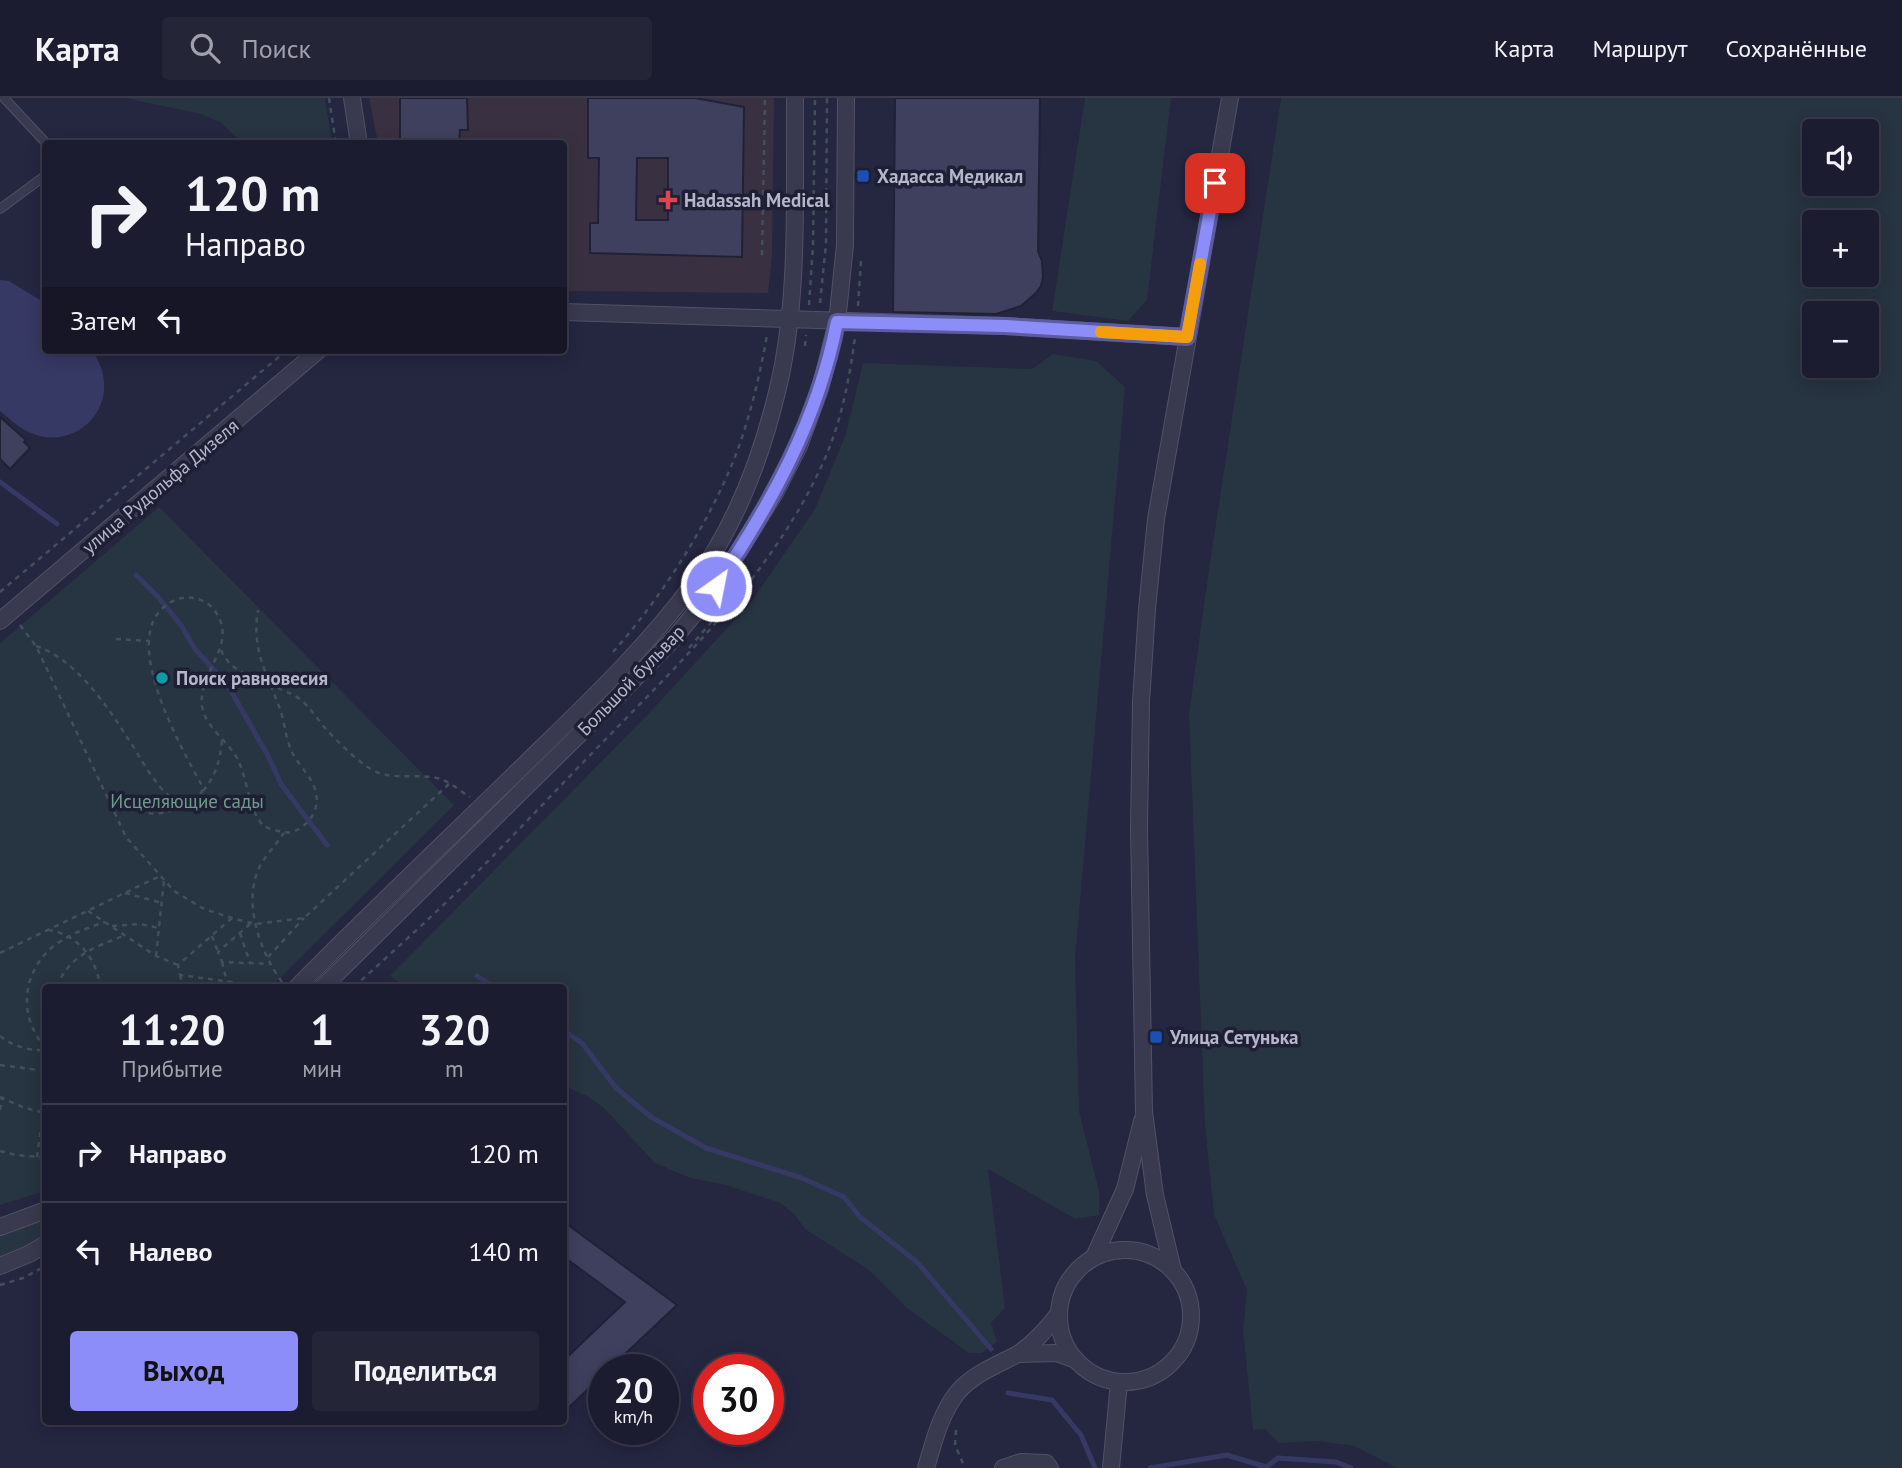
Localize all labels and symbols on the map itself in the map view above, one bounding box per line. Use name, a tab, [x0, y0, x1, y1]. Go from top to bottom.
pin	[1185, 153, 1245, 213]
place label: Хадасса Медикал	[877, 164, 1023, 188]
marker: Хадасса Медикал	[855, 168, 871, 184]
place label: Hadassah Medical	[684, 188, 830, 212]
marker: Hadassah Medical	[658, 190, 678, 210]
street label: улица Рудольфа Дизеля	[77, 413, 243, 559]
position arrow	[679, 549, 753, 623]
street label: Большой бульвар	[572, 620, 690, 740]
place label: Поиск равновесия	[176, 666, 328, 690]
marker: Поиск равновесия	[154, 670, 170, 686]
park label: Исцеляющие сады	[110, 789, 264, 813]
place label: Улица Сетунька	[1169, 1025, 1298, 1049]
marker: Улица Сетунька	[1148, 1029, 1164, 1045]
speed limit sign: 30	[693, 1354, 784, 1445]

